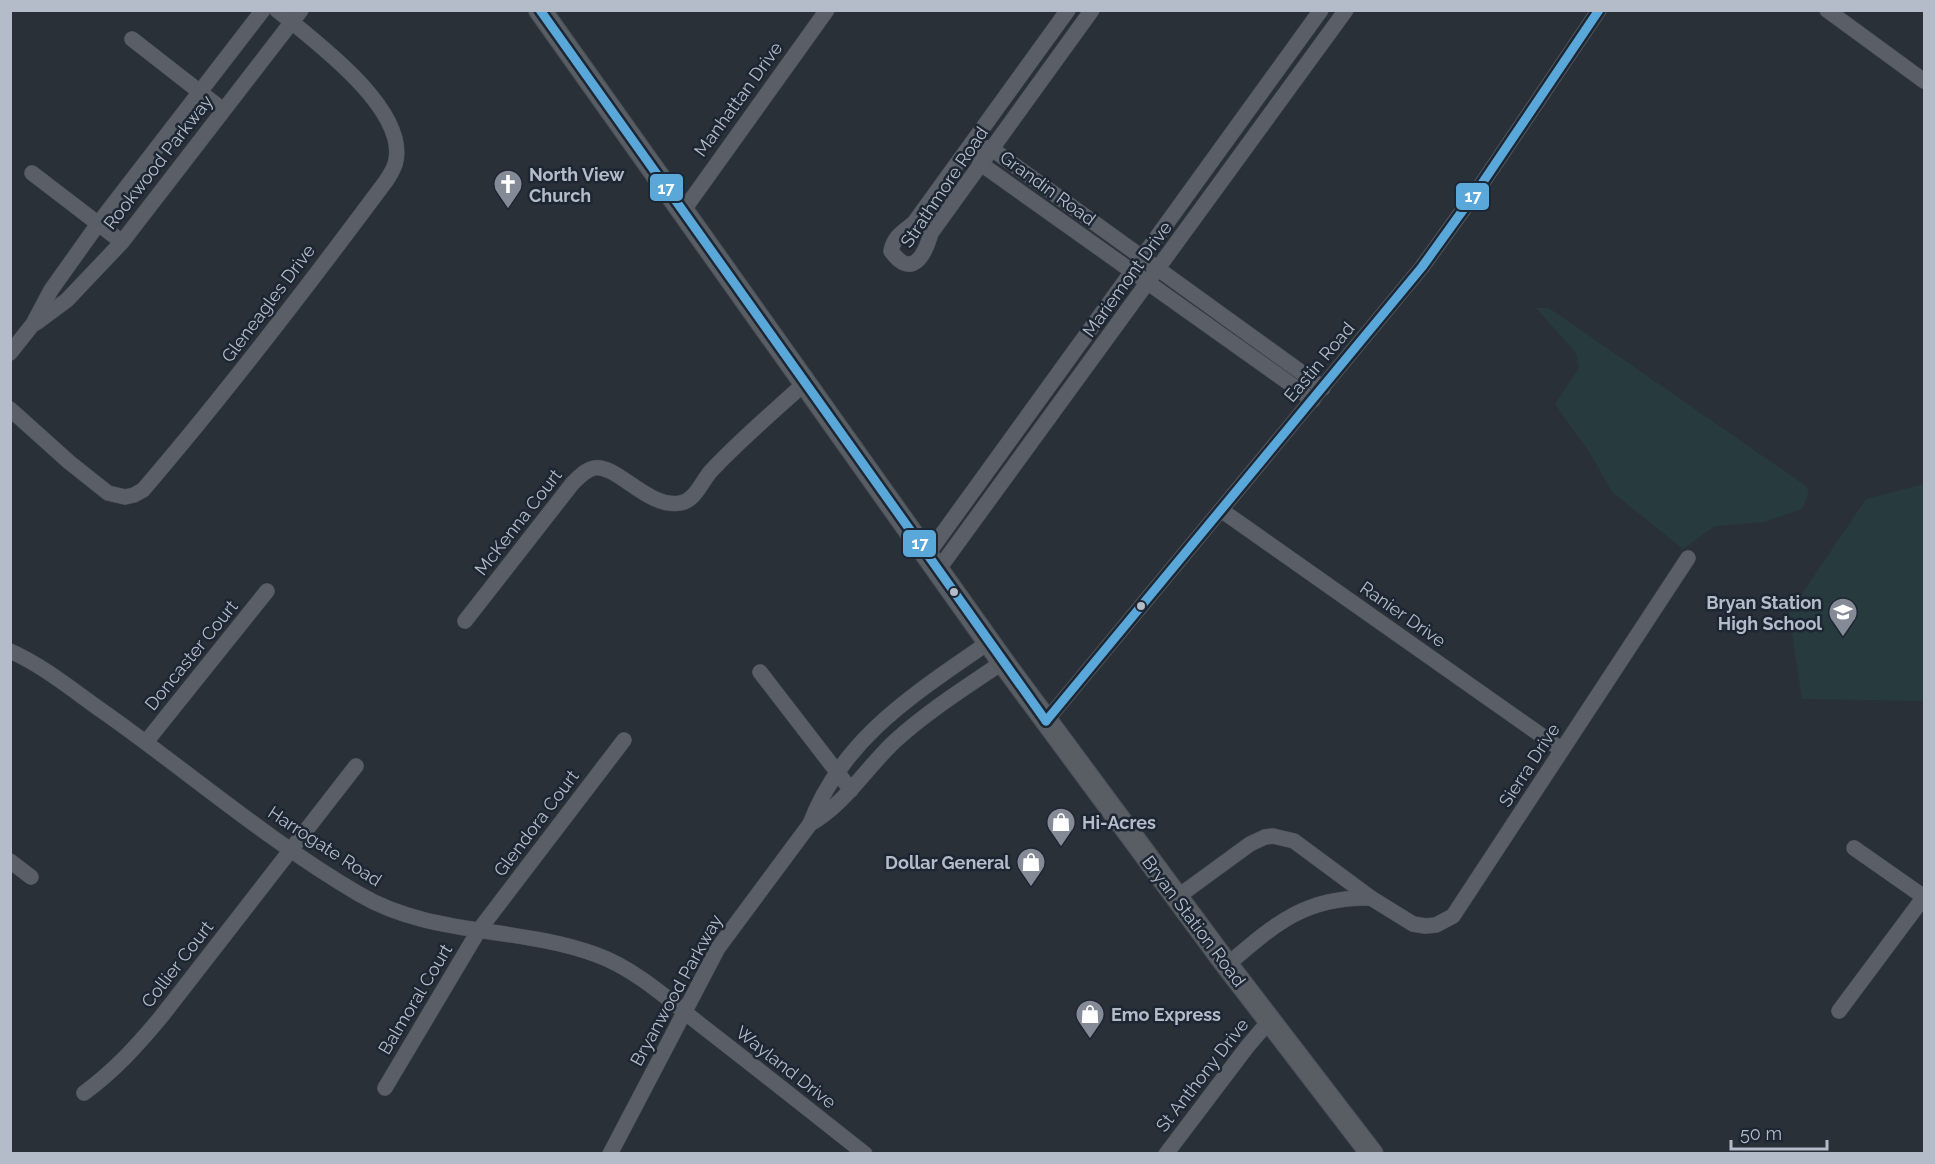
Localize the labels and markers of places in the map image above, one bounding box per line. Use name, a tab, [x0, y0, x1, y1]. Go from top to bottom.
place label: North View Church	[529, 164, 625, 206]
church icon: North View Church	[492, 168, 524, 210]
unlabelled marker	[948, 586, 960, 598]
place label: Bryan Station High School	[1706, 592, 1822, 634]
school or university icon: Bryan Station High School	[1827, 596, 1859, 638]
unlabelled marker	[1135, 600, 1147, 612]
shop icon: Hi-Acres	[1045, 806, 1077, 848]
place label: Hi-Acres	[1082, 812, 1156, 833]
shop icon: Dollar General	[1015, 846, 1047, 888]
place label: Dollar General	[885, 852, 1010, 873]
shop icon: Emo Express	[1074, 998, 1106, 1040]
place label: Emo Express	[1111, 1004, 1221, 1025]

